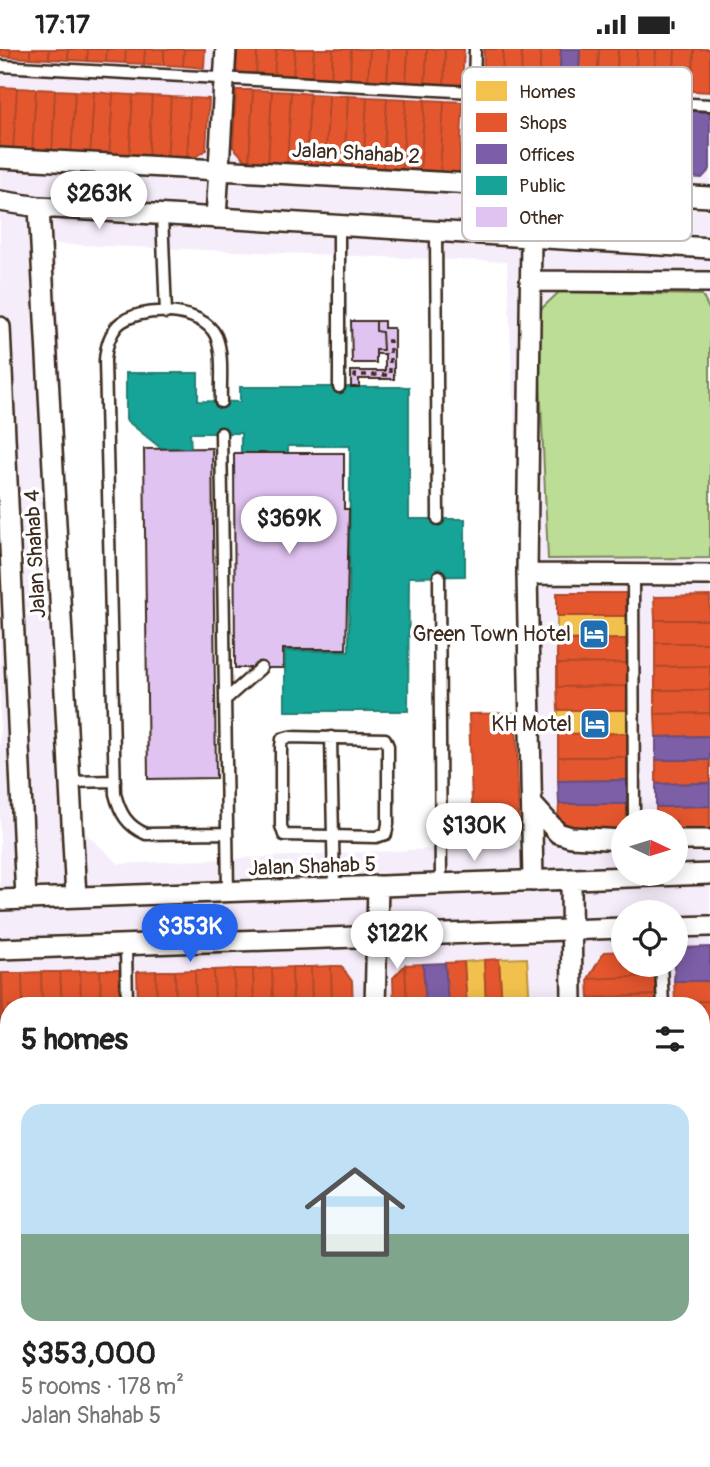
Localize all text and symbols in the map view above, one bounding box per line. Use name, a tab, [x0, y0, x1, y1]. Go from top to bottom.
text: 17:17	[35, 9, 90, 41]
legend	[462, 67, 692, 241]
text: Homes	[519, 80, 576, 104]
text: Shops	[519, 111, 567, 135]
street label: Jalan Shahab 2	[291, 137, 421, 170]
text: Offices	[519, 143, 575, 167]
pin: $263K	[50, 171, 148, 231]
text: Public	[519, 174, 566, 198]
text: $263K	[66, 179, 132, 208]
text: Other	[519, 206, 564, 230]
street label: Jalan Shahab 4	[19, 489, 52, 619]
pin: $369K	[240, 497, 338, 556]
text: $369K	[257, 504, 321, 533]
hotel icon: Green Town Hotel	[577, 617, 611, 651]
place label: Green Town Hotel	[412, 621, 571, 648]
hotel icon: KH Motel	[578, 707, 612, 741]
place label: KH Motel	[491, 711, 572, 738]
pin: $130K	[425, 803, 523, 863]
north arrow	[611, 809, 688, 885]
map controls	[611, 809, 688, 977]
text: $130K	[442, 811, 506, 840]
street label: Jalan Shahab 5	[248, 851, 377, 882]
button: locate	[611, 900, 688, 977]
pin: $353K	[141, 905, 239, 964]
pin: $122K	[348, 911, 446, 971]
text: $353K	[158, 912, 222, 941]
text: $122K	[366, 919, 428, 948]
icon: filters	[651, 1020, 689, 1058]
text: 5 homes	[21, 1021, 128, 1058]
icon: home	[292, 1149, 418, 1275]
text: $353,000	[21, 1335, 156, 1372]
text: 5 rooms · 178 m²	[21, 1372, 184, 1401]
text: Jalan Shahab 5	[21, 1401, 161, 1430]

